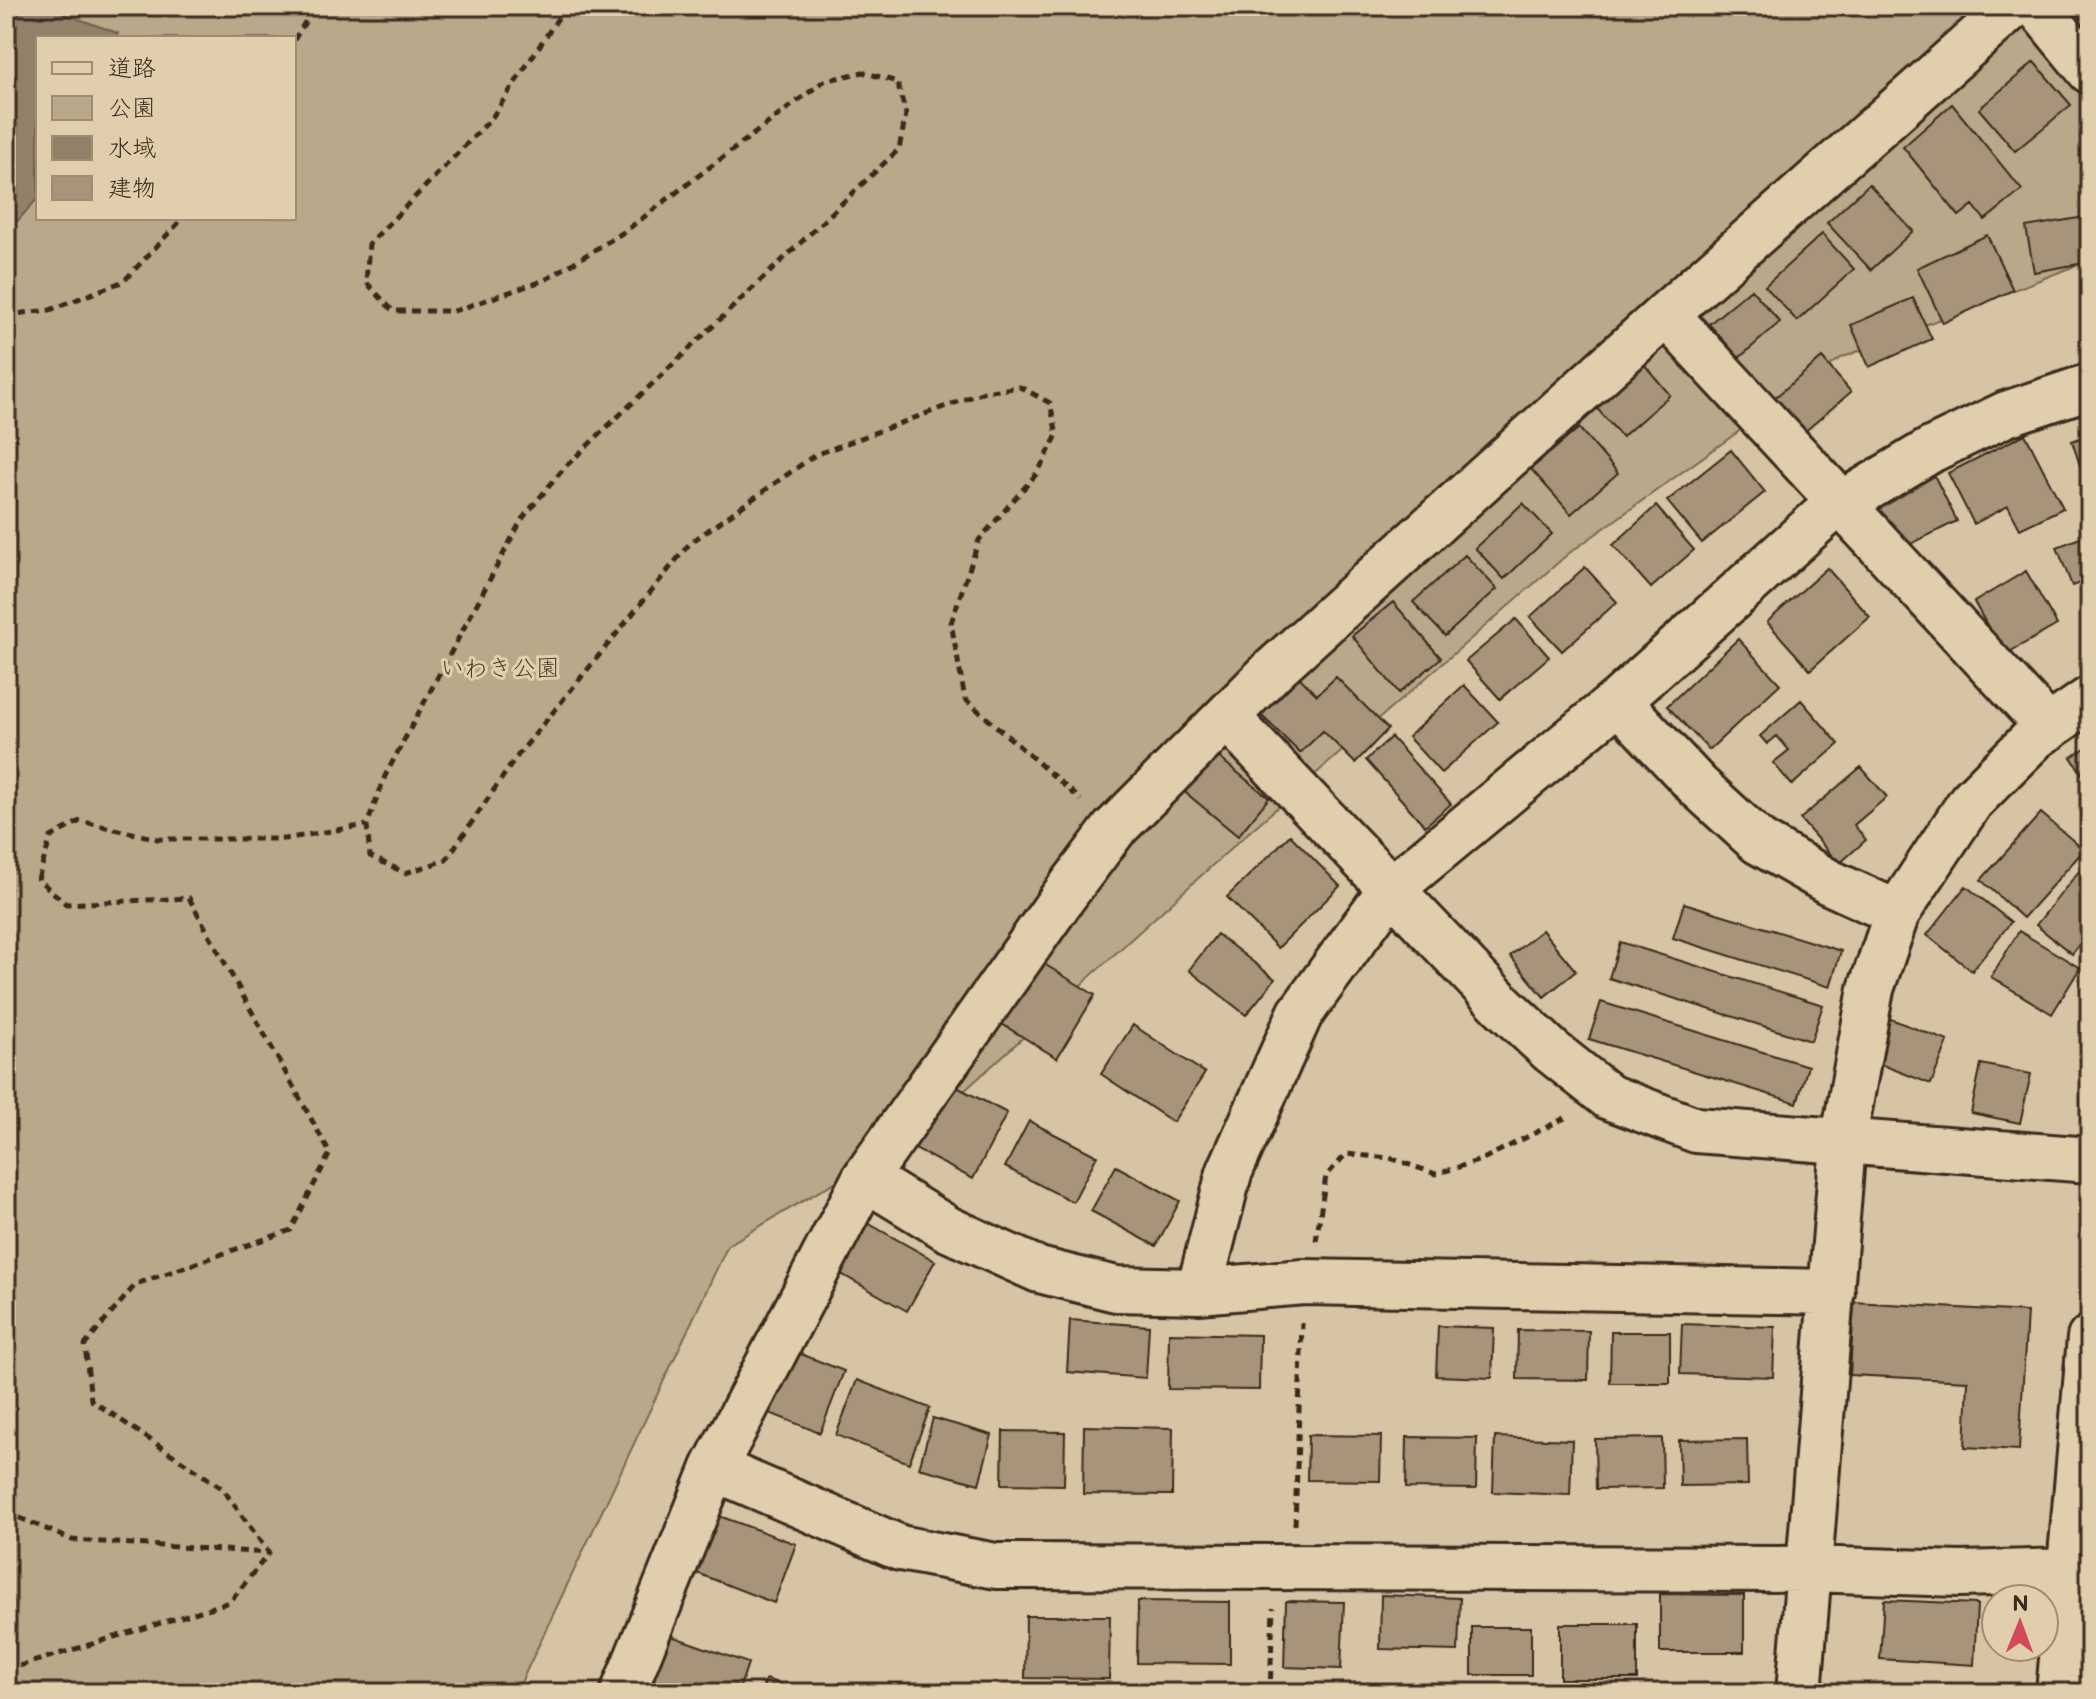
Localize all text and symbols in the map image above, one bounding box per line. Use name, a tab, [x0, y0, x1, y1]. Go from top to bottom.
legend	[36, 36, 296, 220]
text: 道路	[108, 54, 156, 83]
text: 公園	[108, 94, 156, 123]
text: 水域	[108, 134, 156, 163]
text: 建物	[108, 174, 156, 203]
park label: いわき公園	[440, 654, 560, 683]
north arrow	[1980, 1583, 2060, 1663]
text: N	[2012, 1591, 2029, 1618]

